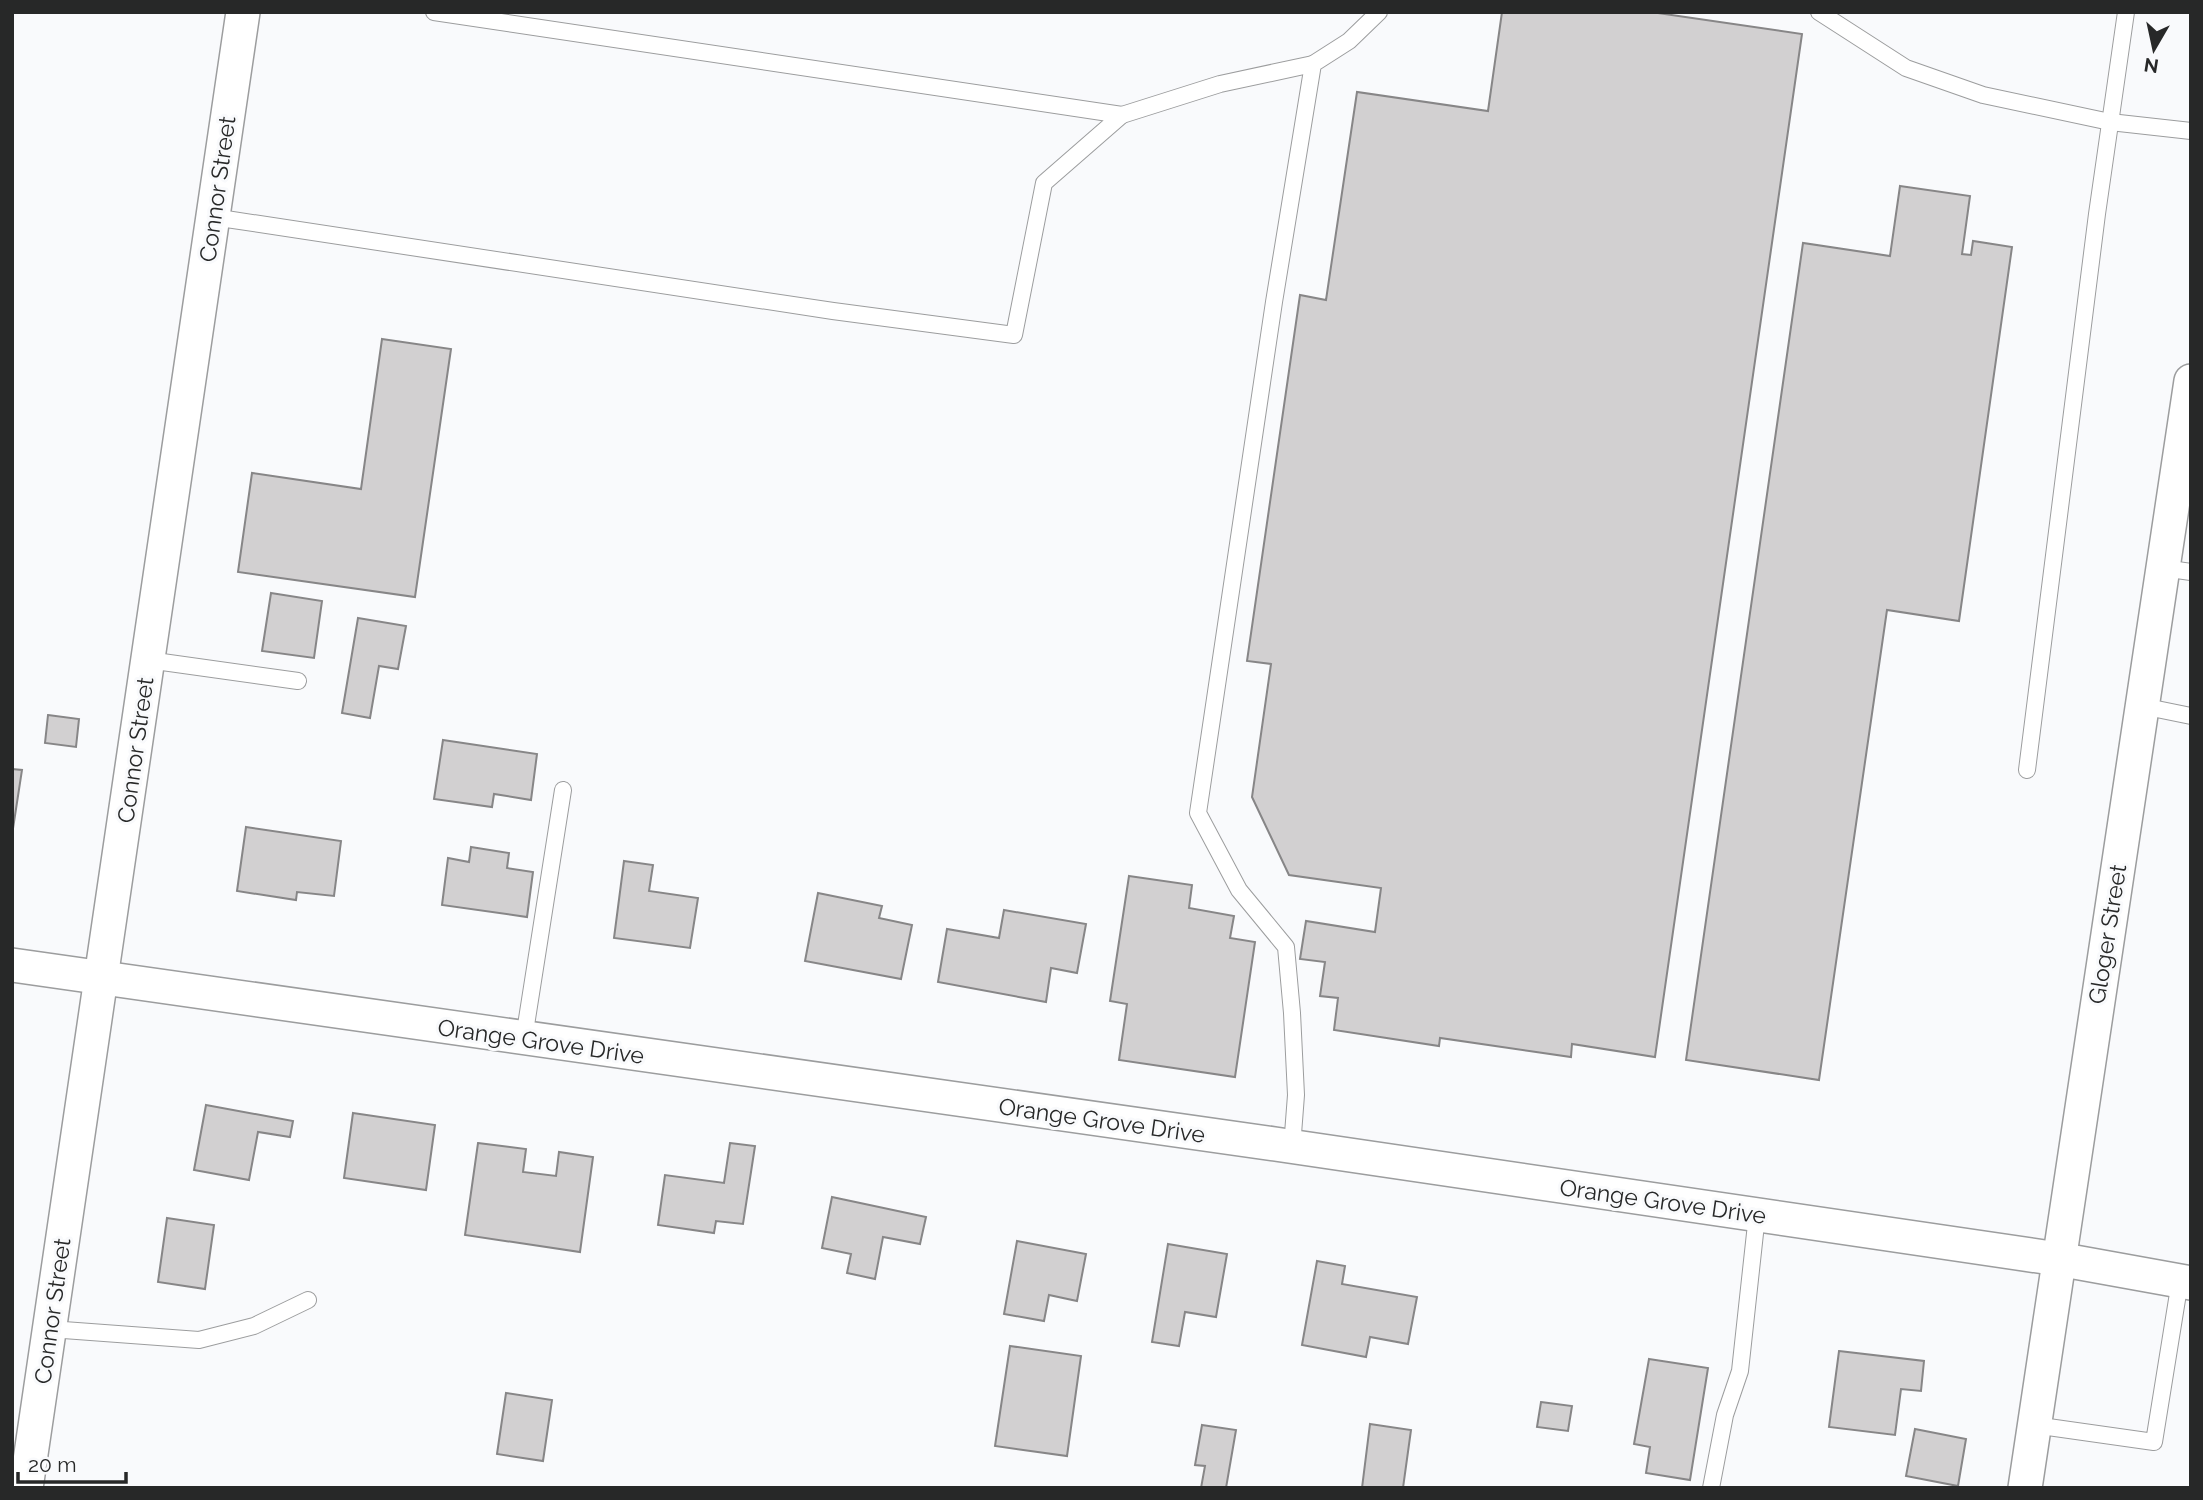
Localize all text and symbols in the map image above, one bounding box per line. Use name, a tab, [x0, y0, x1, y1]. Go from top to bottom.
north arrow	[2119, 14, 2189, 84]
text: N	[2142, 54, 2160, 78]
street label: Connor Street	[193, 114, 241, 264]
street label: Connor Street	[111, 675, 159, 825]
street label: Gloger Street	[2083, 862, 2131, 1006]
street label: Orange Grove Drive	[436, 1013, 646, 1069]
street label: Orange Grove Drive	[997, 1092, 1207, 1148]
street label: Orange Grove Drive	[1558, 1173, 1768, 1229]
street label: Connor Street	[28, 1236, 76, 1386]
scale bar	[18, 1440, 126, 1484]
text: 20 m	[28, 1452, 76, 1477]

